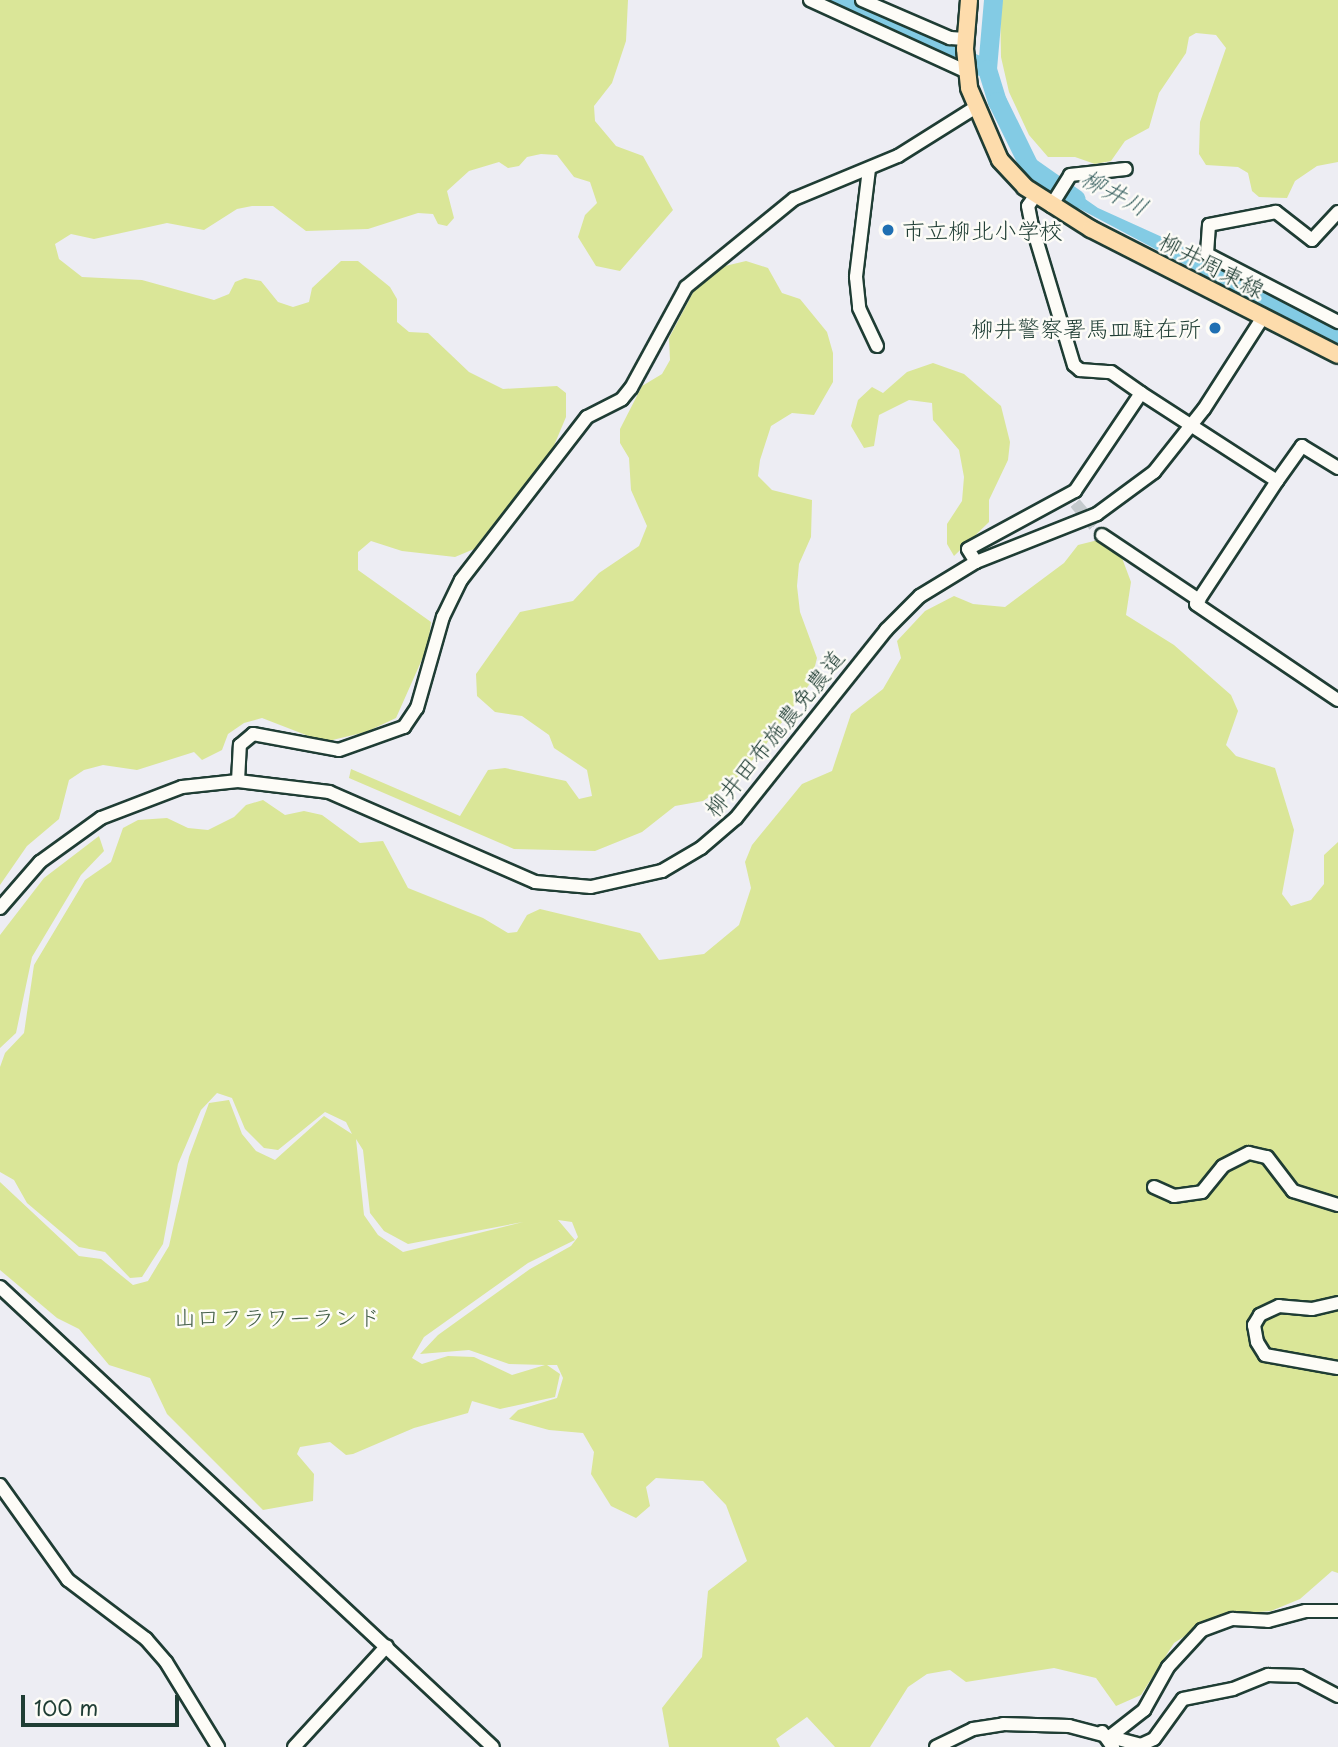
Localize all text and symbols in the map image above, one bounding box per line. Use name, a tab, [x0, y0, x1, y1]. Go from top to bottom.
water label: 柳井川	[1076, 162, 1154, 222]
place label: 市立柳北小学校	[902, 216, 1063, 244]
marker: 市立柳北小学校	[880, 222, 896, 238]
street label: 柳井周東線	[1155, 227, 1269, 303]
place label: 柳井警察署馬皿駐在所	[971, 314, 1201, 342]
marker: 柳井警察署馬皿駐在所	[1207, 320, 1223, 336]
street label: 柳井田布施農免農道	[698, 644, 850, 822]
park label: 山口フラワーランド	[174, 1303, 380, 1331]
scale bar	[24, 1680, 182, 1724]
text: 100 m	[34, 1691, 98, 1723]

